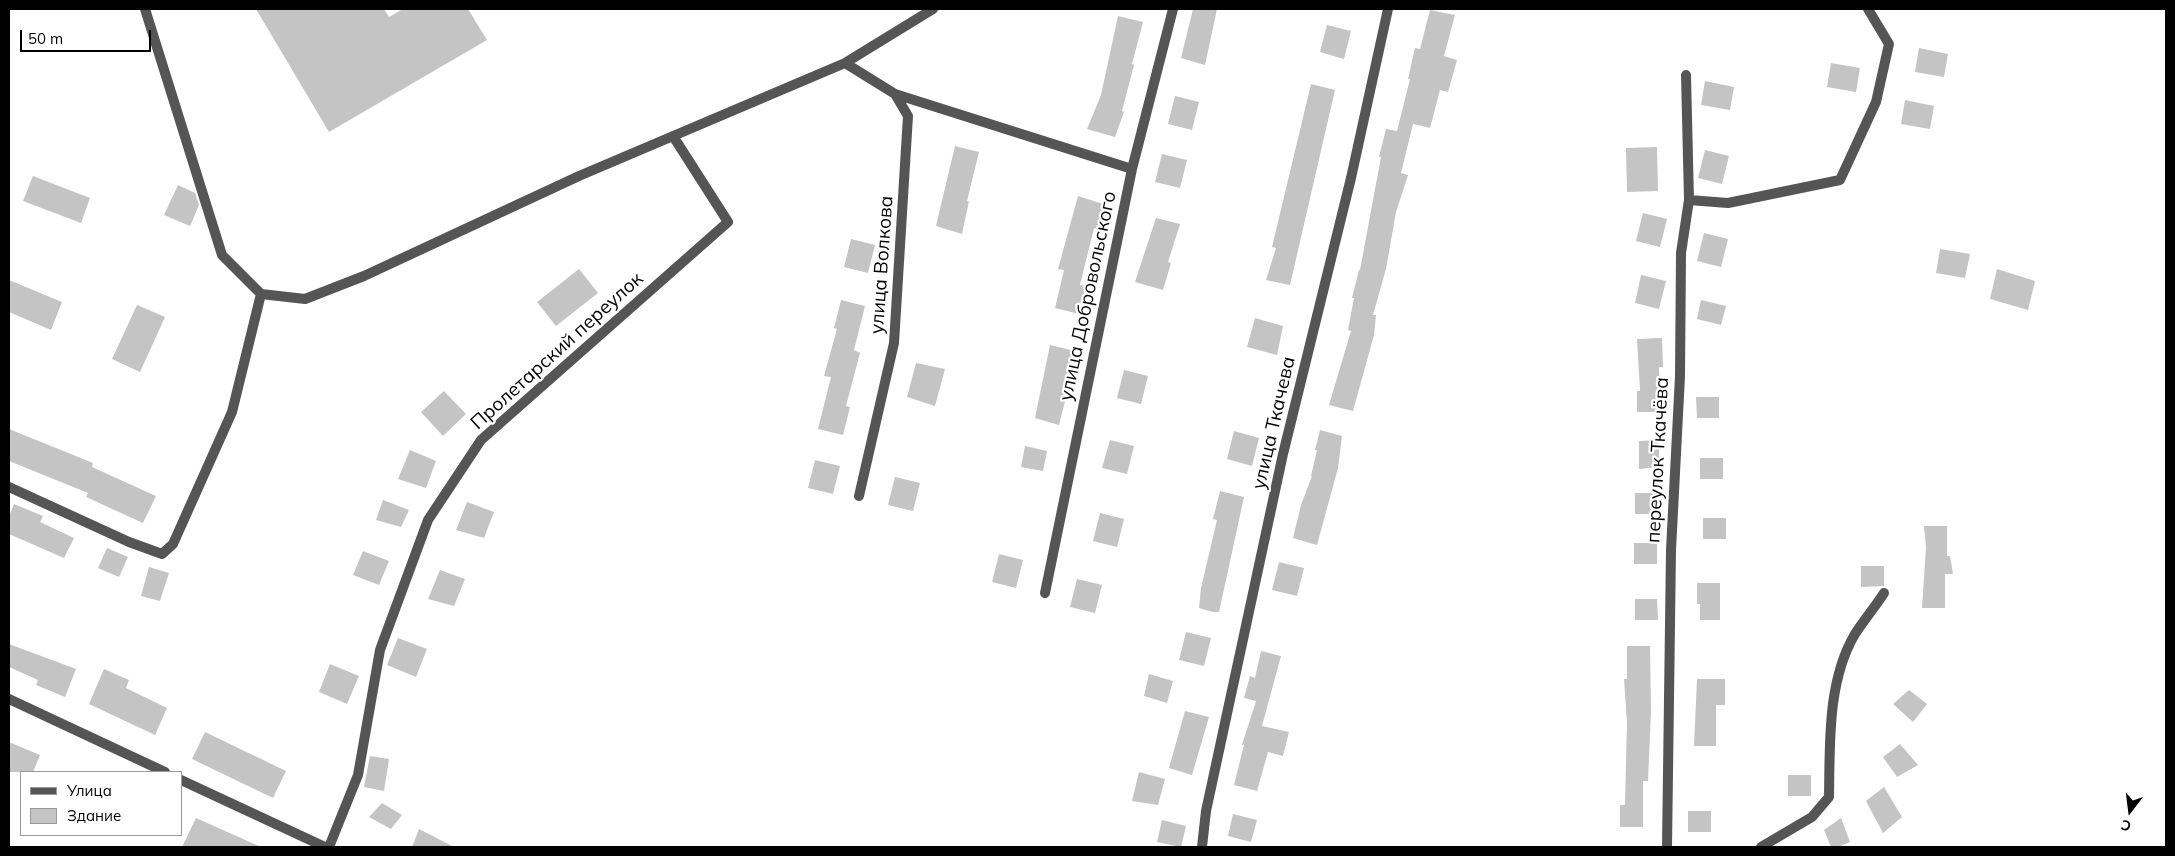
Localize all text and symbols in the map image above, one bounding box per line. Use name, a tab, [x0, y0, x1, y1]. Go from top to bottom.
scale bar	[22, 20, 154, 52]
text: 50 m	[28, 29, 63, 48]
street label: улица Добровольского	[1055, 189, 1121, 403]
street label: улица Волкова	[866, 195, 898, 335]
street label: Пролетарский переулок	[466, 268, 648, 434]
street label: улица Ткачева	[1248, 354, 1300, 492]
street label: переулок Ткачёва	[1642, 376, 1674, 544]
legend	[20, 771, 182, 836]
text: Улица	[67, 781, 112, 800]
north arrow	[2105, 786, 2155, 836]
text: Здание	[67, 806, 121, 825]
text: С	[2119, 816, 2133, 835]

